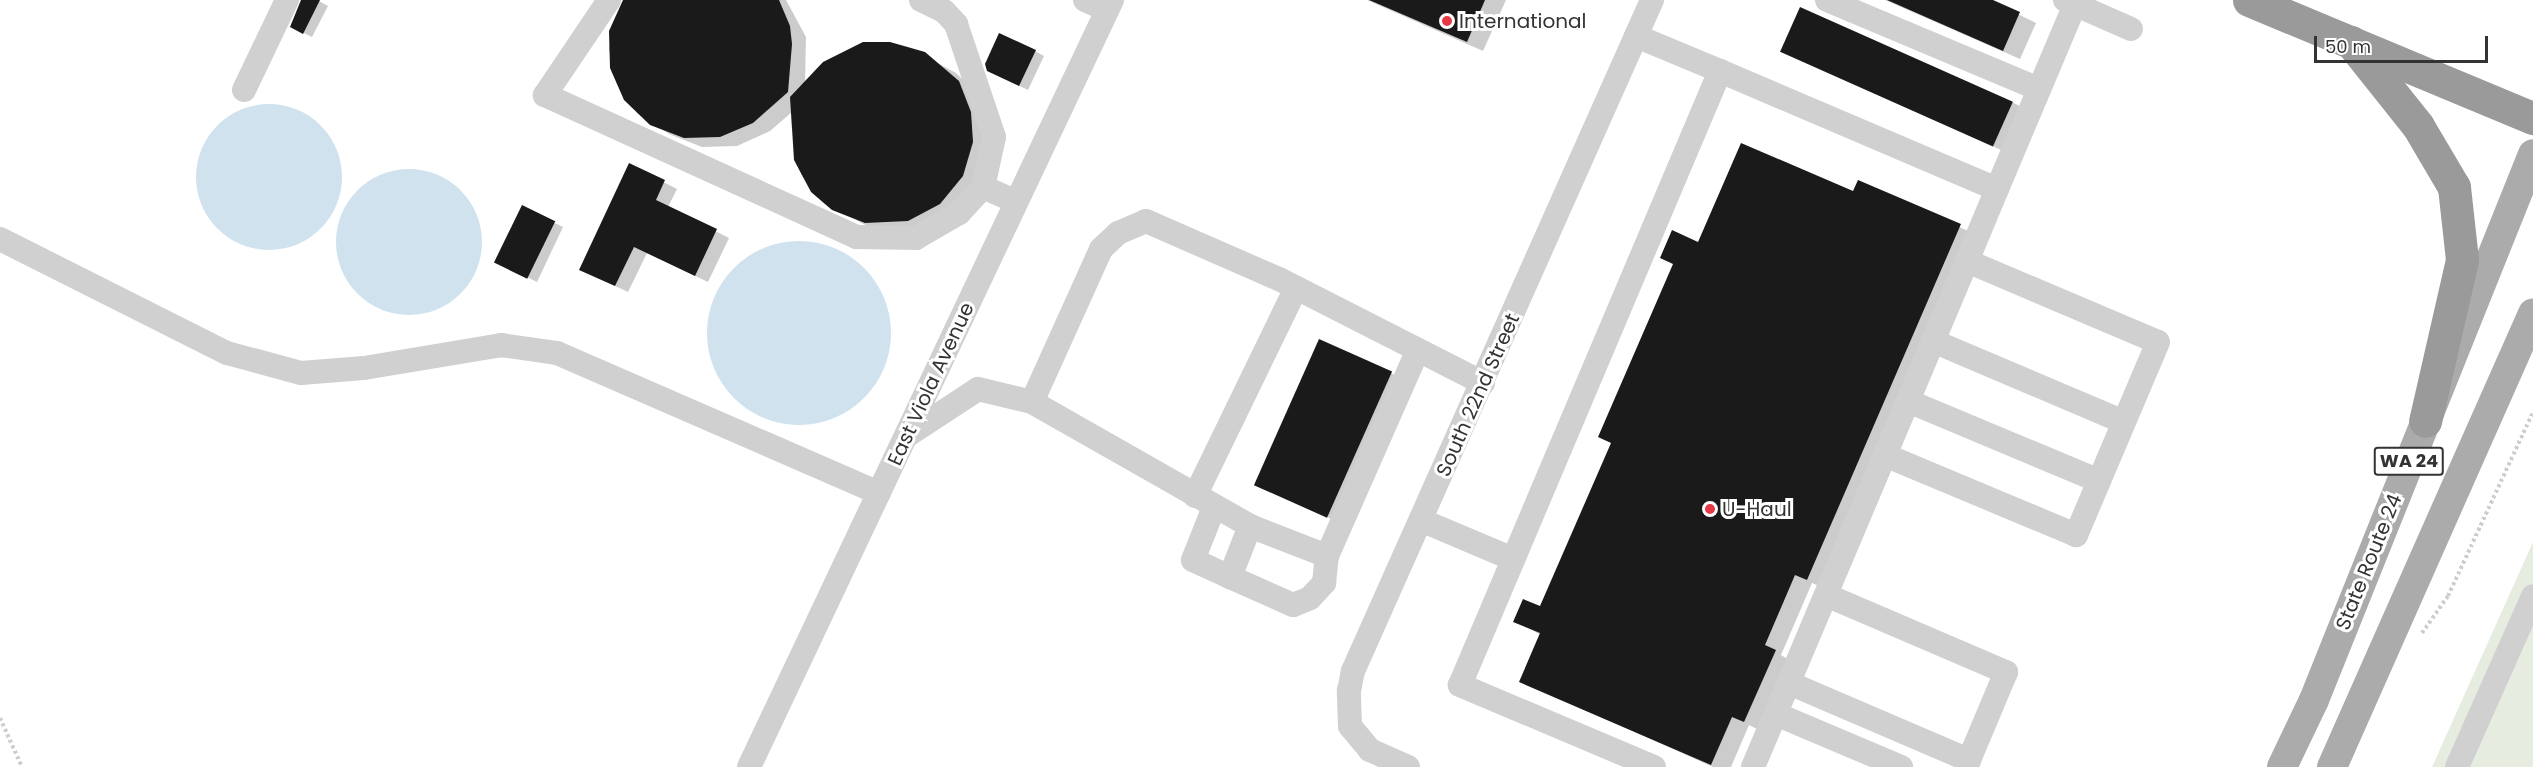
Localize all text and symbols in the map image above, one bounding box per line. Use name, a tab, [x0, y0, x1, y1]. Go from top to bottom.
place label: International	[1459, 9, 1586, 33]
marker: International	[1440, 14, 1454, 28]
scale bar	[2317, 24, 2491, 62]
text: 50 m	[2325, 34, 2371, 59]
street label: East Viola Avenue	[883, 299, 979, 469]
street label: South 22nd Street	[1431, 310, 1525, 480]
road number: WA 24	[2373, 446, 2445, 476]
street label: State Route 24	[2331, 491, 2407, 633]
place label: U-Haul	[1722, 497, 1792, 521]
marker: U-Haul	[1703, 502, 1717, 516]

